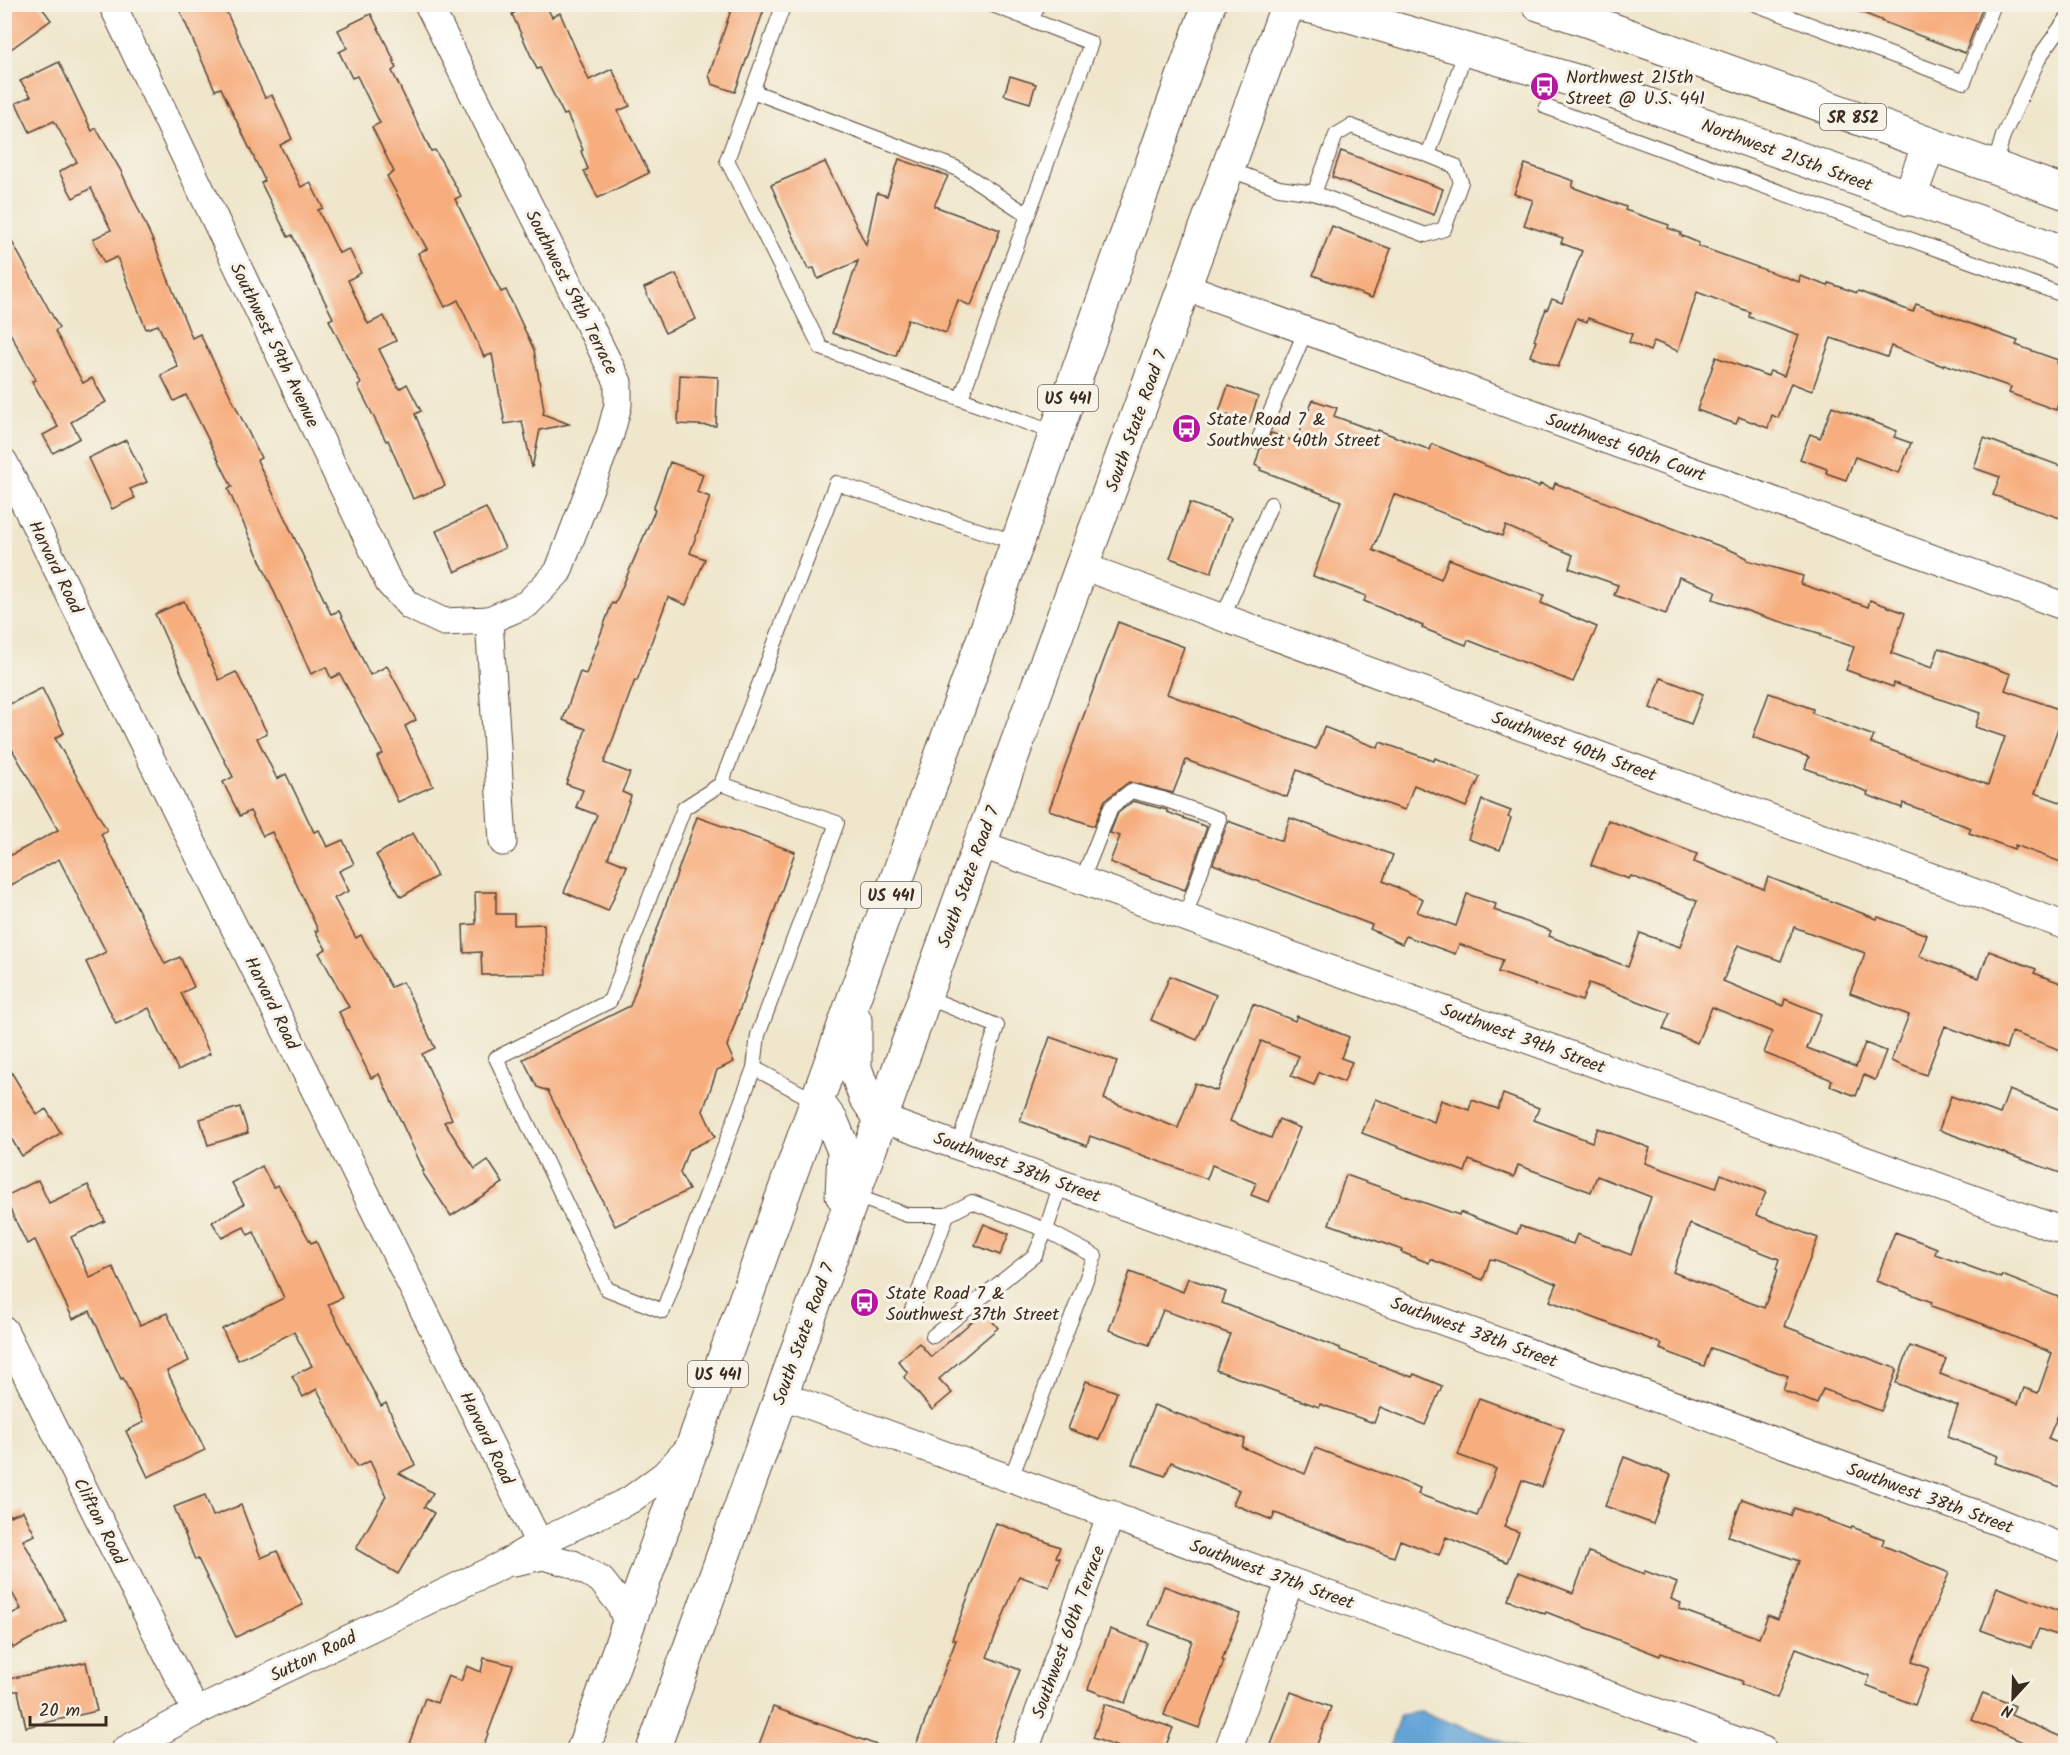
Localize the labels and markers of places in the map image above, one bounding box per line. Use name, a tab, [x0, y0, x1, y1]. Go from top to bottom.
place label: Northwest 215th Street @ U.S. 441	[1566, 64, 1705, 114]
bus stop icon: Northwest 215th Street @ U.S. 441	[1529, 71, 1561, 103]
place label: State Road 7 & Southwest 40th Street	[1207, 406, 1381, 456]
bus stop icon: State Road 7 & Southwest 40th Street	[1170, 413, 1202, 445]
place label: State Road 7 & Southwest 37th Street	[886, 1280, 1060, 1330]
bus stop icon: State Road 7 & Southwest 37th Street	[849, 1287, 881, 1319]

